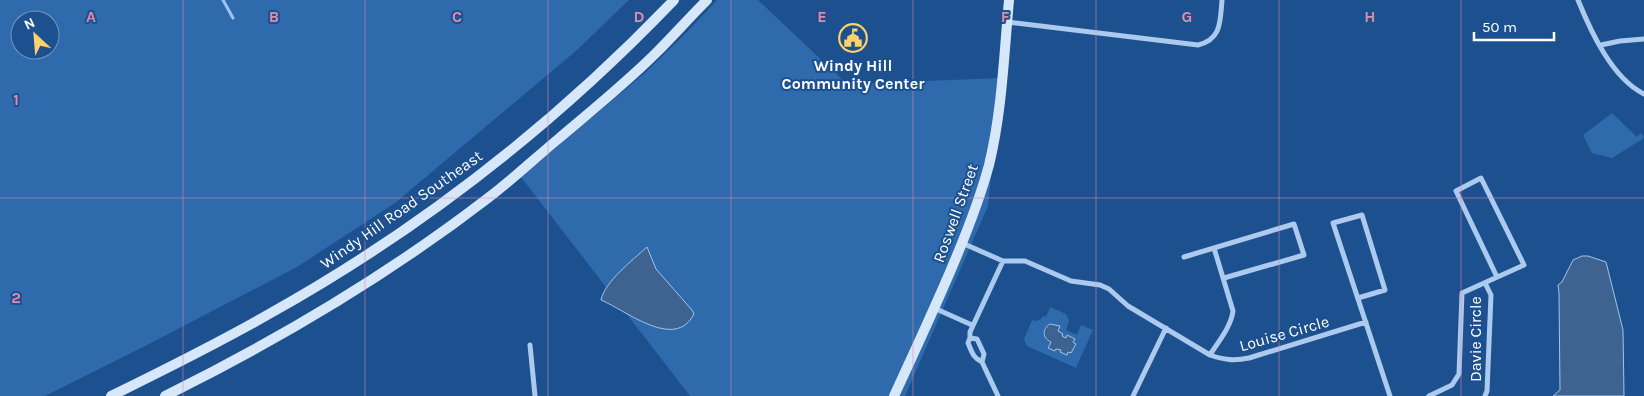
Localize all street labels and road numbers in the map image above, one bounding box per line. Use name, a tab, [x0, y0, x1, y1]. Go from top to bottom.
street label: Windy Hill Road Southeast	[317, 146, 486, 273]
street label: Roswell Street	[929, 161, 982, 265]
street label: Davie Circle	[1466, 296, 1485, 382]
street label: Louise Circle	[1237, 312, 1331, 355]

